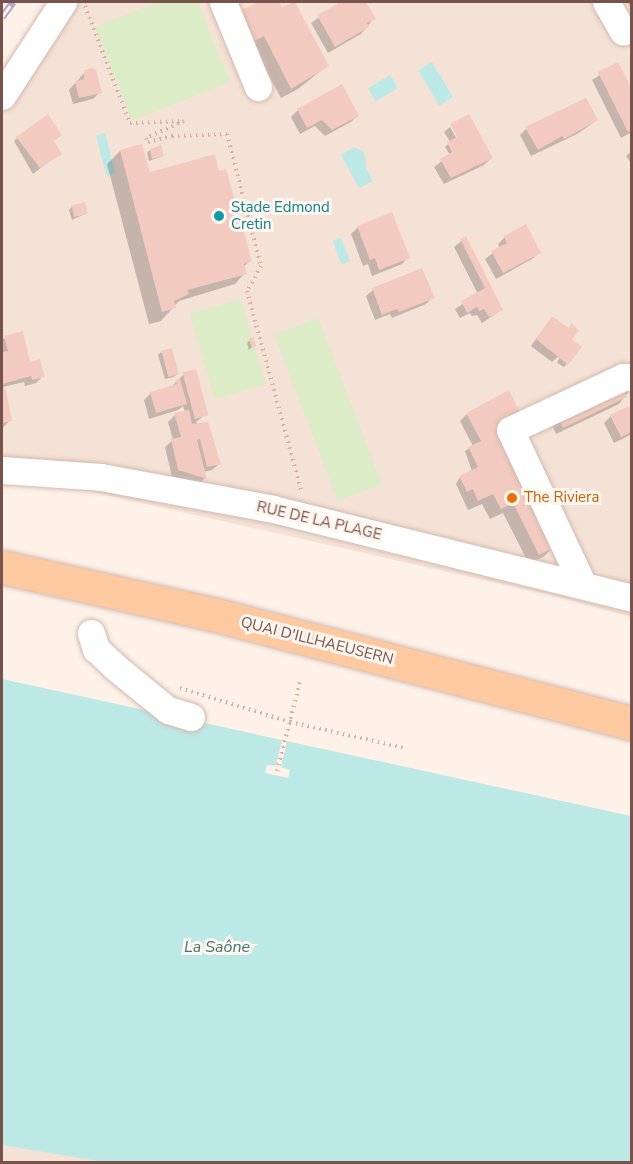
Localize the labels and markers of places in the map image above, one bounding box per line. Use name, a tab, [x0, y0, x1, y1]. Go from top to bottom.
place label: Stade Edmond Cretin	[231, 198, 330, 233]
marker: Stade Edmond Cretin	[212, 209, 226, 223]
place label: The Riviera	[524, 489, 599, 507]
marker: The Riviera	[505, 491, 519, 505]

